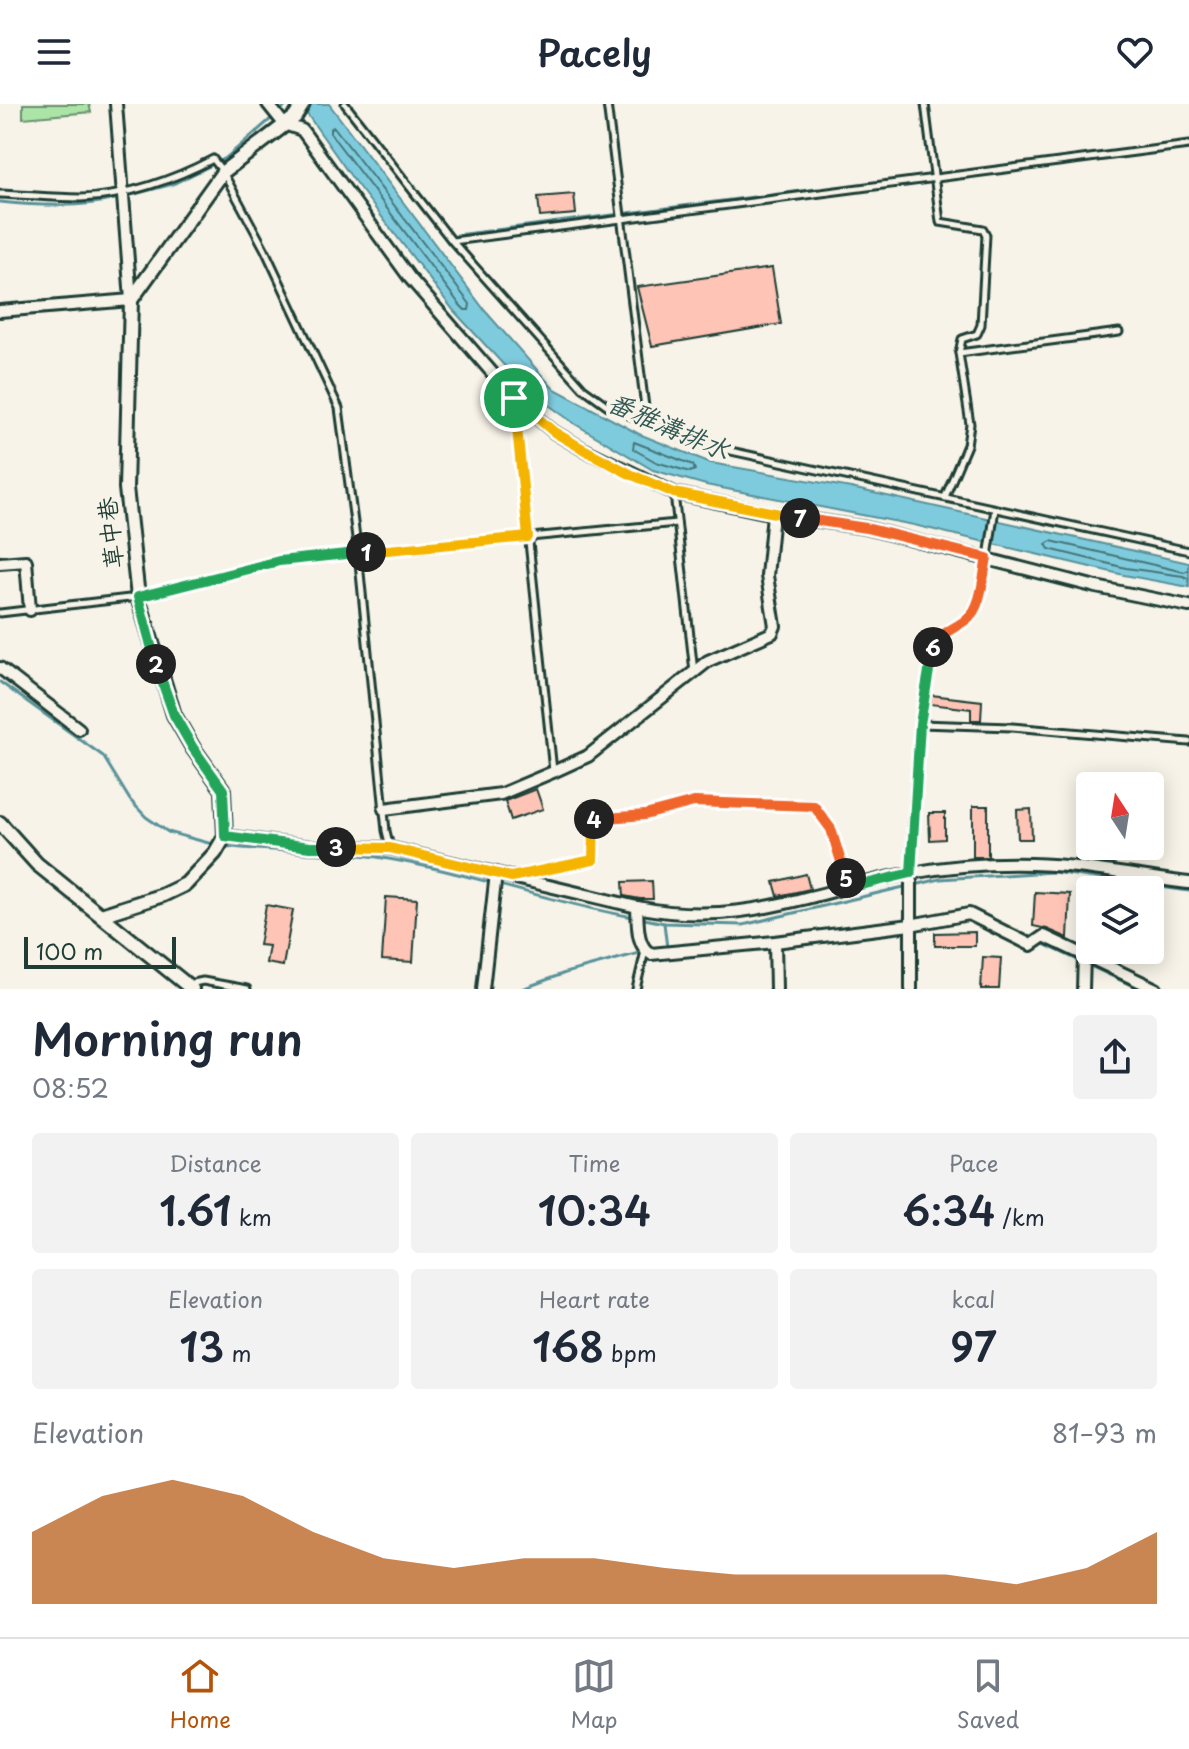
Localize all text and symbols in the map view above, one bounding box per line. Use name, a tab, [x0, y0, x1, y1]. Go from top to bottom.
text: Pacely	[537, 25, 652, 79]
icon: menu	[32, 30, 76, 74]
icon: heart	[1113, 30, 1157, 74]
pin	[480, 364, 548, 432]
icon: arrive	[492, 376, 536, 420]
water label: 番雅溝排水	[602, 382, 737, 469]
street label: 草中巷	[87, 495, 131, 571]
pin: 7	[780, 498, 820, 538]
text: 7	[794, 501, 806, 534]
pin: 1	[346, 532, 386, 572]
text: 1	[361, 535, 371, 568]
pin: 6	[913, 627, 953, 667]
text: 6	[925, 630, 941, 663]
pin: 2	[136, 644, 176, 684]
text: 2	[148, 647, 164, 680]
north arrow	[1076, 772, 1164, 860]
map controls	[1076, 772, 1164, 964]
pin: 4	[574, 799, 614, 839]
text: 4	[587, 802, 601, 835]
pin: 3	[316, 827, 356, 867]
text: 3	[329, 830, 343, 863]
pin: 5	[826, 858, 866, 898]
text: 5	[839, 861, 853, 894]
button: layers	[1076, 876, 1164, 964]
scale bar	[24, 933, 176, 969]
text: 100 m	[36, 934, 103, 967]
text: Morning run	[32, 1005, 303, 1071]
button: share	[1073, 1015, 1157, 1099]
text: 08:52	[32, 1068, 109, 1107]
text: Distance	[169, 1146, 262, 1179]
text: Time	[569, 1146, 621, 1179]
text: Pace	[949, 1146, 998, 1179]
text: 1.61	[159, 1179, 232, 1240]
text: 10:34	[538, 1179, 651, 1240]
text: 6:34	[902, 1179, 995, 1240]
text: km	[232, 1200, 272, 1233]
text: /km	[995, 1200, 1045, 1233]
text: Elevation	[168, 1282, 263, 1315]
text: Heart rate	[539, 1282, 650, 1315]
text: kcal	[952, 1282, 995, 1315]
text: 13	[179, 1315, 224, 1376]
text: 168	[532, 1315, 604, 1376]
text: 97	[950, 1315, 997, 1376]
text: m	[224, 1336, 252, 1369]
text: bpm	[604, 1336, 657, 1369]
text: Elevation	[32, 1413, 144, 1452]
text: 81–93 m	[1052, 1413, 1157, 1452]
tab: Home	[170, 1654, 231, 1735]
tab: Map	[570, 1654, 617, 1735]
tab: Saved	[957, 1654, 1019, 1735]

